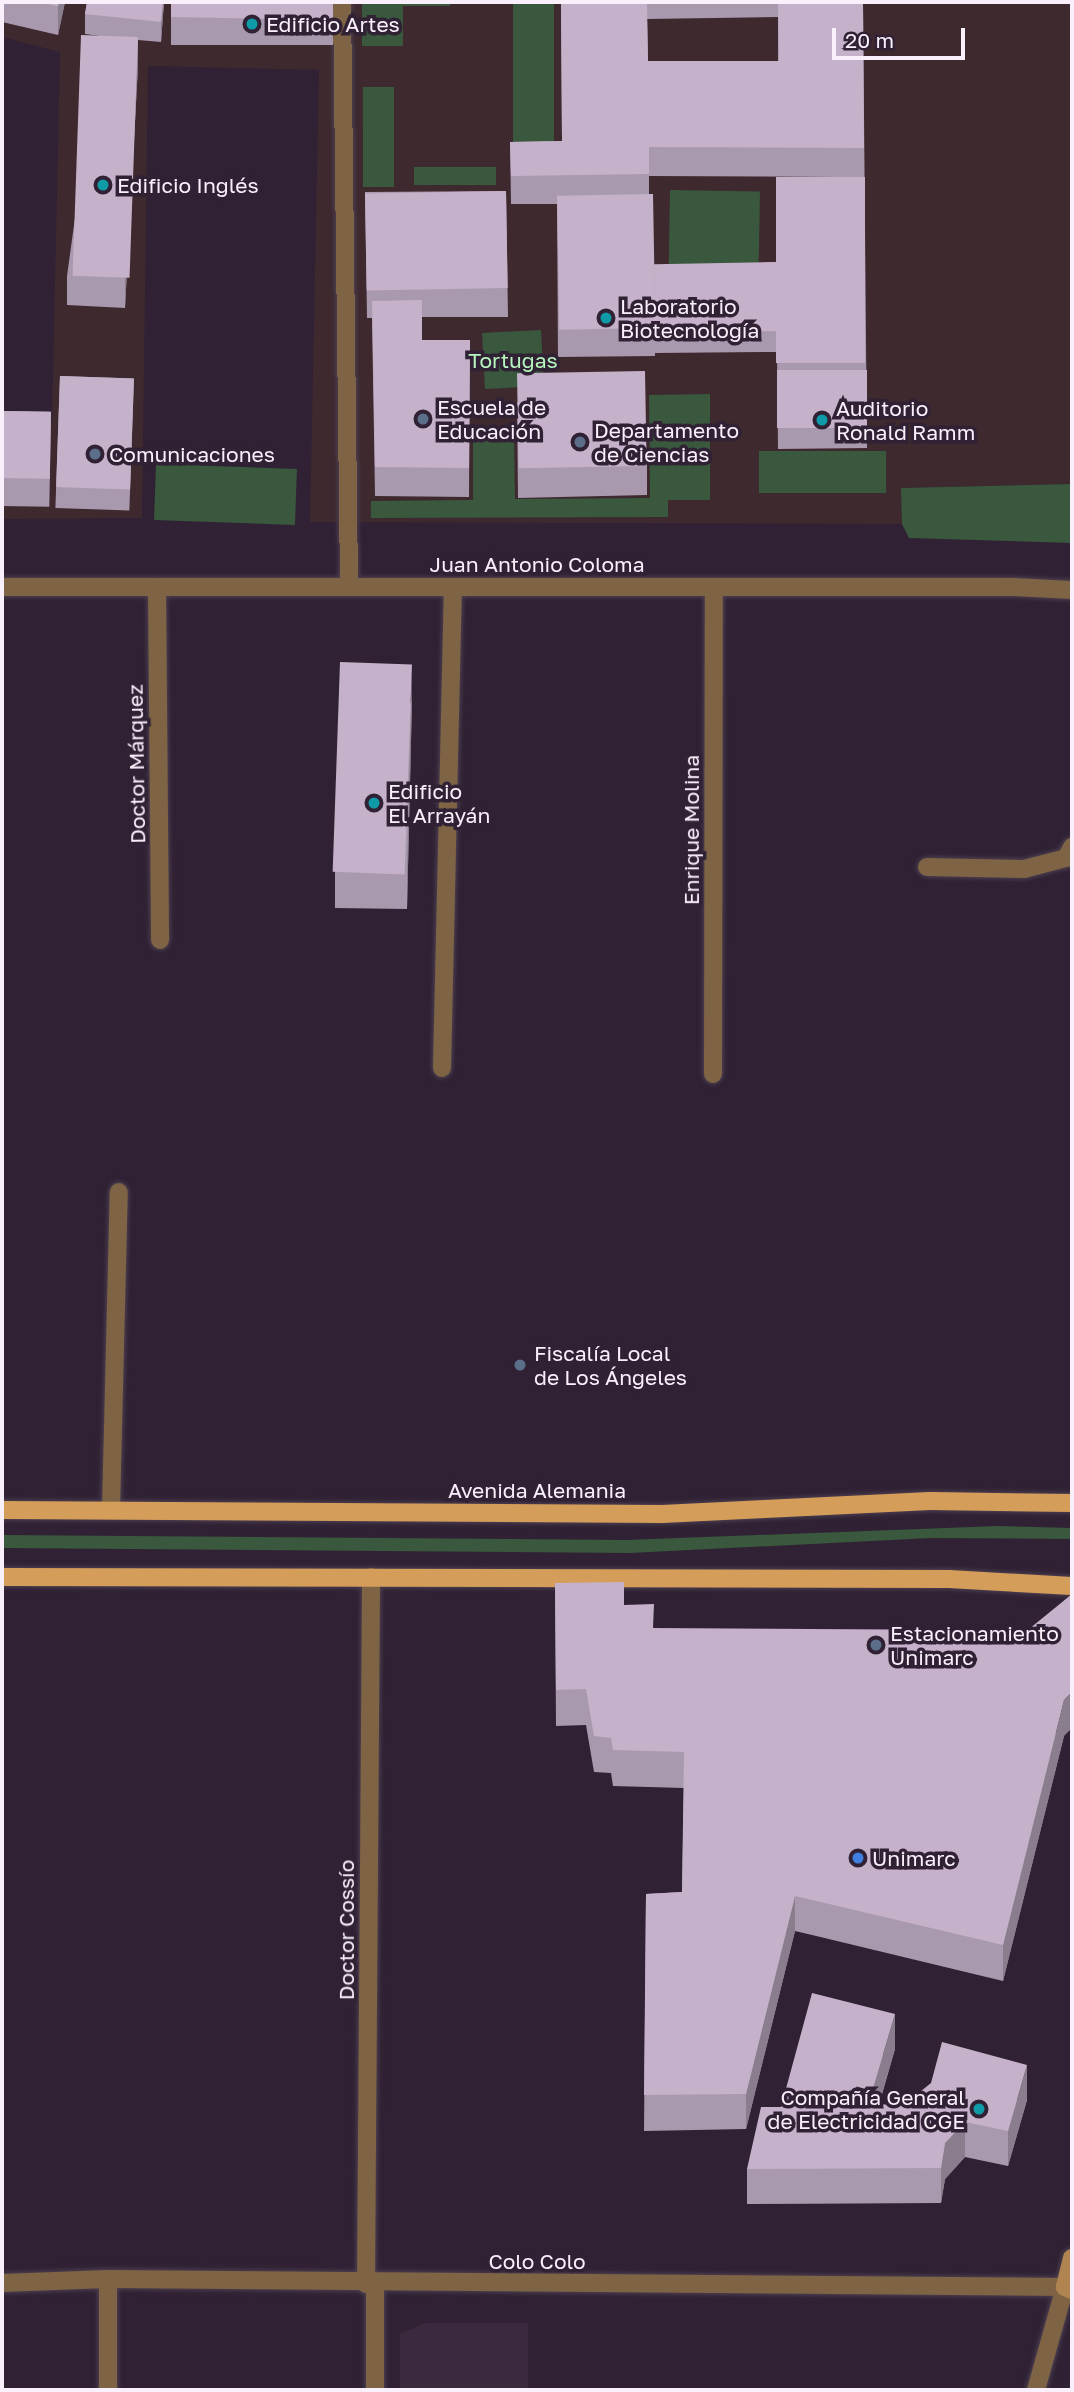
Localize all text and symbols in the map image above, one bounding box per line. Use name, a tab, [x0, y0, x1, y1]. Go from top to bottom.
place label: Edificio Artes	[266, 11, 400, 37]
scale bar	[836, 14, 969, 58]
marker: Edificio Artes	[244, 16, 260, 32]
text: 20 m	[845, 27, 894, 53]
place label: Edificio Inglés	[117, 172, 259, 198]
marker: Edificio Inglés	[95, 177, 111, 193]
place label: Laboratorio Biotecnología	[620, 293, 759, 343]
marker: Laboratorio Biotecnología	[598, 310, 614, 326]
park label: Tortugas	[468, 347, 558, 373]
place label: Escuela de Educación	[437, 394, 546, 444]
place label: Auditorio Ronald Ramm	[836, 395, 975, 445]
marker: Escuela de Educación	[415, 411, 431, 427]
marker: Auditorio Ronald Ramm	[814, 412, 830, 428]
place label: Departamento de Ciencias	[594, 417, 739, 467]
marker: Departamento de Ciencias	[572, 434, 588, 450]
place label: Comunicaciones	[109, 441, 275, 467]
marker: Comunicaciones	[87, 446, 103, 462]
street label: Juan Antonio Coloma	[430, 551, 644, 577]
street label: Doctor Márquez	[122, 684, 150, 844]
street label: Enrique Molina	[678, 755, 704, 905]
place label: Edificio El Arrayán	[388, 778, 490, 828]
marker: Edificio El Arrayán	[366, 795, 382, 811]
place label: Fiscalía Local de Los Ángeles	[534, 1340, 687, 1390]
marker: Fiscalía Local de Los Ángeles	[512, 1357, 528, 1373]
street label: Avenida Alemania	[448, 1477, 626, 1503]
place label: Estacionamiento Unimarc	[890, 1620, 1059, 1670]
marker: Estacionamiento Unimarc	[868, 1637, 884, 1653]
place label: Unimarc	[872, 1845, 956, 1871]
marker: Unimarc	[850, 1850, 866, 1866]
street label: Doctor Cossío	[333, 1860, 359, 2000]
place label: Compañía General de Electricidad CGE	[768, 2084, 965, 2134]
marker: Compañía General de Electricidad CGE	[971, 2101, 987, 2117]
street label: Colo Colo	[488, 2248, 586, 2274]

